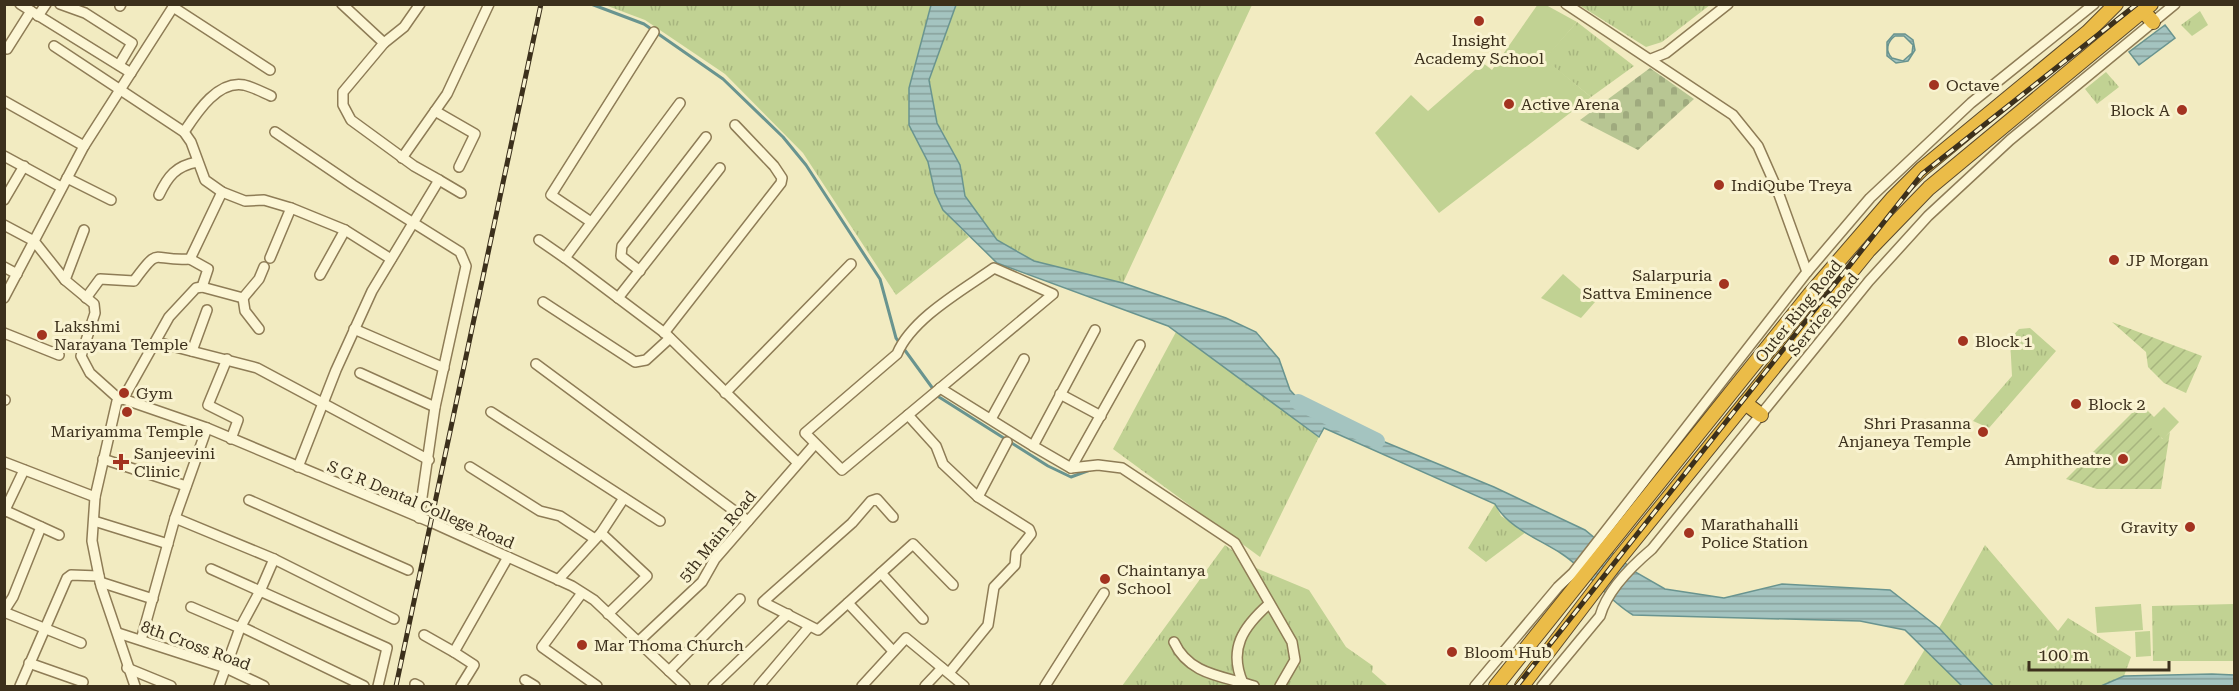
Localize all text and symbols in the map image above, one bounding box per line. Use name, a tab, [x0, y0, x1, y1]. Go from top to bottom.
marker: Insight Academy School	[1472, 14, 1486, 28]
place label: Insight Academy School	[1414, 31, 1544, 68]
place label: Octave	[1946, 76, 2000, 95]
marker: Octave	[1927, 78, 1941, 92]
place label: Active Arena	[1521, 95, 1620, 114]
marker: Active Arena	[1502, 97, 1516, 111]
place label: Block A	[2110, 101, 2171, 120]
marker: Block A	[2175, 103, 2189, 117]
place label: IndiQube Treya	[1731, 176, 1852, 195]
marker: IndiQube Treya	[1712, 178, 1726, 192]
place label: JP Morgan	[2126, 251, 2209, 270]
marker: JP Morgan	[2107, 253, 2121, 267]
street label: Outer Ring Road	[1751, 256, 1846, 367]
place label: Salarpuria Sattva Eminence	[1582, 266, 1712, 303]
street label: Service Road	[1784, 269, 1863, 360]
marker: Salarpuria Sattva Eminence	[1717, 277, 1731, 291]
place label: Lakshmi Narayana Temple	[54, 317, 188, 354]
marker: Lakshmi Narayana Temple	[35, 328, 49, 342]
place label: Block 1	[1975, 332, 2033, 351]
marker: Block 1	[1956, 334, 1970, 348]
place label: Gym	[136, 384, 173, 403]
marker: Gym	[117, 386, 131, 400]
place label: Block 2	[2088, 395, 2146, 414]
marker: Block 2	[2069, 397, 2083, 411]
marker: Mariyamma Temple	[120, 405, 134, 419]
place label: Shri Prasanna Anjaneya Temple	[1838, 414, 1971, 451]
place label: Mariyamma Temple	[51, 422, 203, 441]
marker: Shri Prasanna Anjaneya Temple	[1976, 425, 1990, 439]
place label: Sanjeevini Clinic	[134, 444, 215, 481]
place label: Amphitheatre	[2005, 450, 2111, 469]
marker: Amphitheatre	[2116, 452, 2130, 466]
marker: Sanjeevini Clinic	[112, 453, 130, 471]
street label: S G R Dental College Road	[324, 456, 517, 553]
street label: 5th Main Road	[675, 487, 760, 586]
place label: Marathahalli Police Station	[1701, 515, 1808, 552]
place label: Gravity	[2121, 518, 2179, 537]
marker: Gravity	[2183, 520, 2197, 534]
marker: Marathahalli Police Station	[1682, 526, 1696, 540]
place label: Chaintanya School	[1117, 561, 1206, 598]
marker: Chaintanya School	[1098, 572, 1112, 586]
street label: 8th Cross Road	[138, 617, 253, 674]
scale bar	[2029, 634, 2168, 672]
place label: Mar Thoma Church	[594, 636, 744, 655]
marker: Mar Thoma Church	[575, 638, 589, 652]
place label: Bloom Hub	[1464, 643, 1552, 662]
text: 100 m	[2038, 644, 2089, 665]
marker: Bloom Hub	[1445, 645, 1459, 659]

